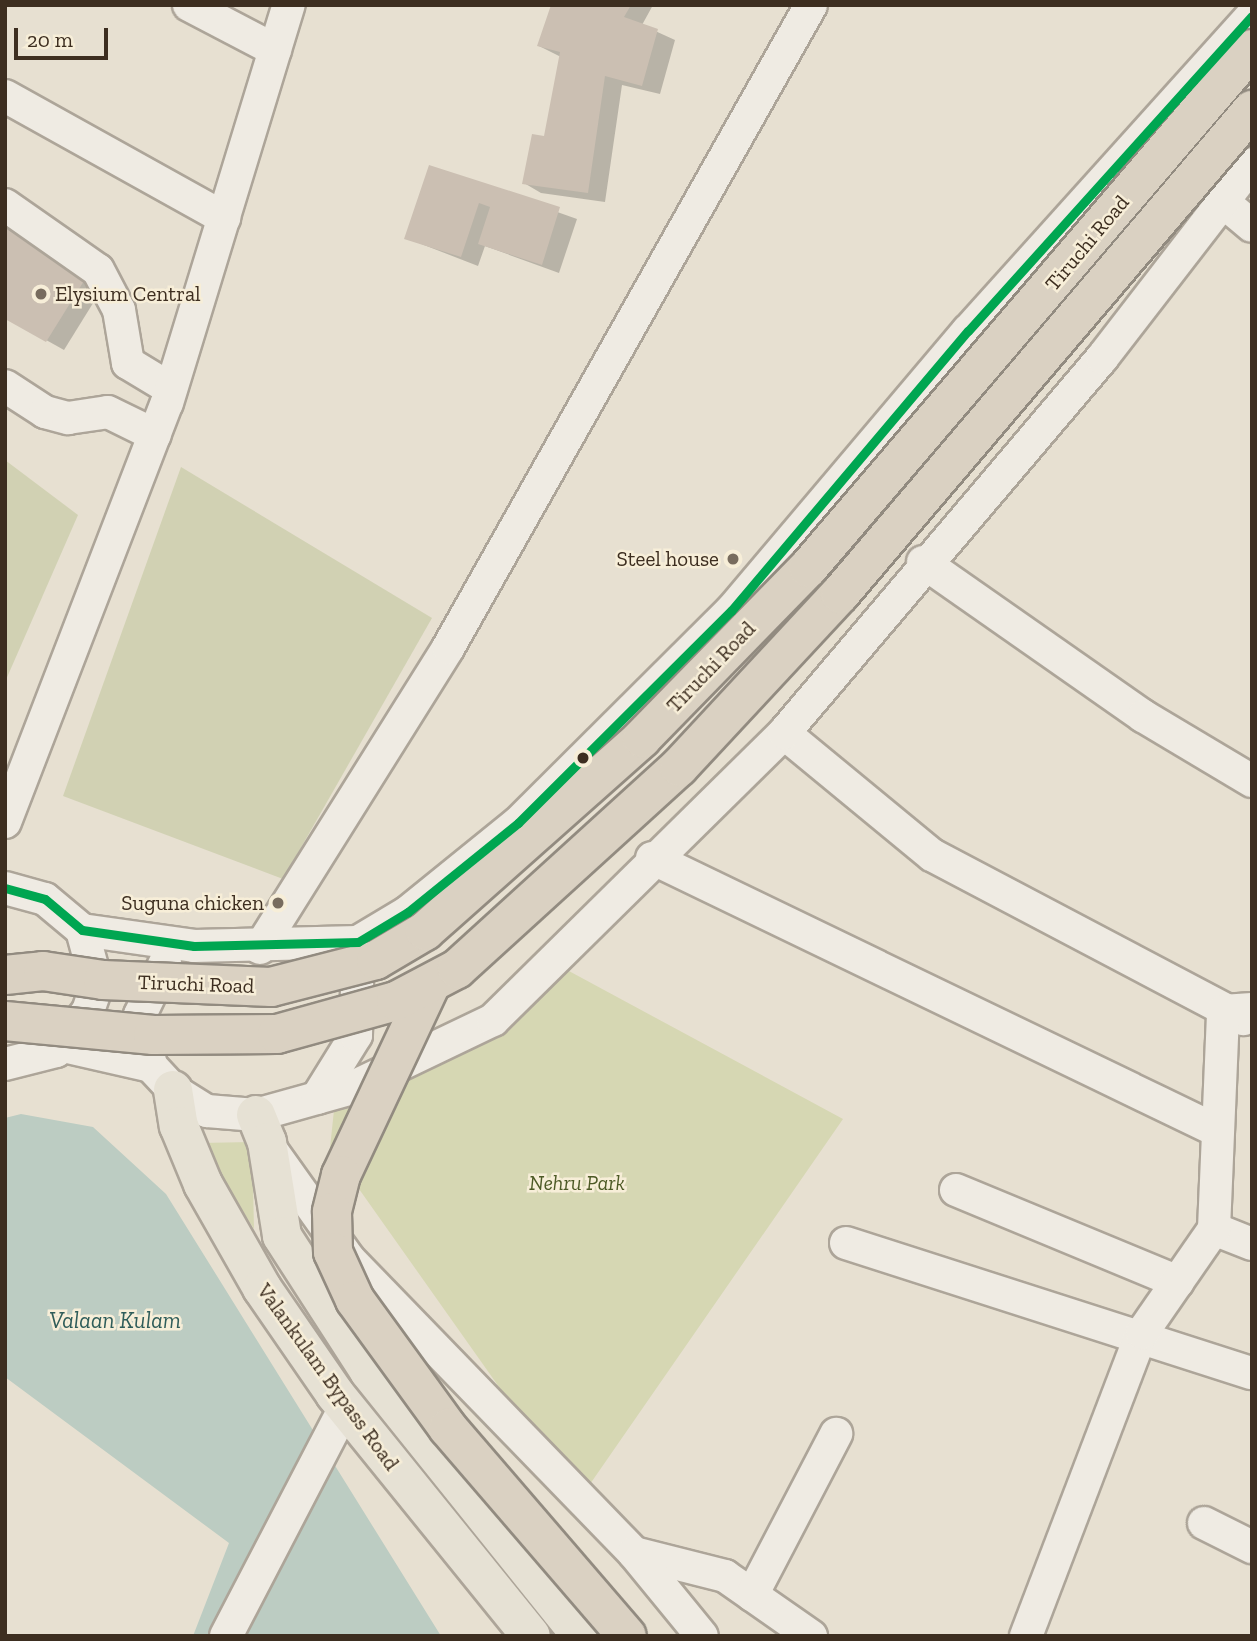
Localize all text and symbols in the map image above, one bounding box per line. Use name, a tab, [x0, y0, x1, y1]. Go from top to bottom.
scale bar	[18, 14, 112, 58]
text: 20 m	[27, 27, 73, 52]
street label: Tiruchi Road	[1040, 190, 1134, 296]
place label: Elysium Central	[55, 281, 201, 307]
marker: Elysium Central	[33, 286, 49, 302]
place label: Steel house	[617, 546, 719, 572]
marker: Steel house	[725, 551, 741, 567]
street label: Tiruchi Road	[661, 616, 761, 718]
unlabelled marker	[576, 751, 590, 765]
place label: Suguna chicken	[121, 890, 264, 916]
marker: Suguna chicken	[270, 895, 286, 911]
street label: Tiruchi Road	[137, 969, 255, 999]
park label: Nehru Park	[529, 1170, 625, 1196]
street label: Valankulam Bypass Road	[252, 1279, 404, 1475]
water label: Valaan Kulam	[49, 1306, 181, 1334]

